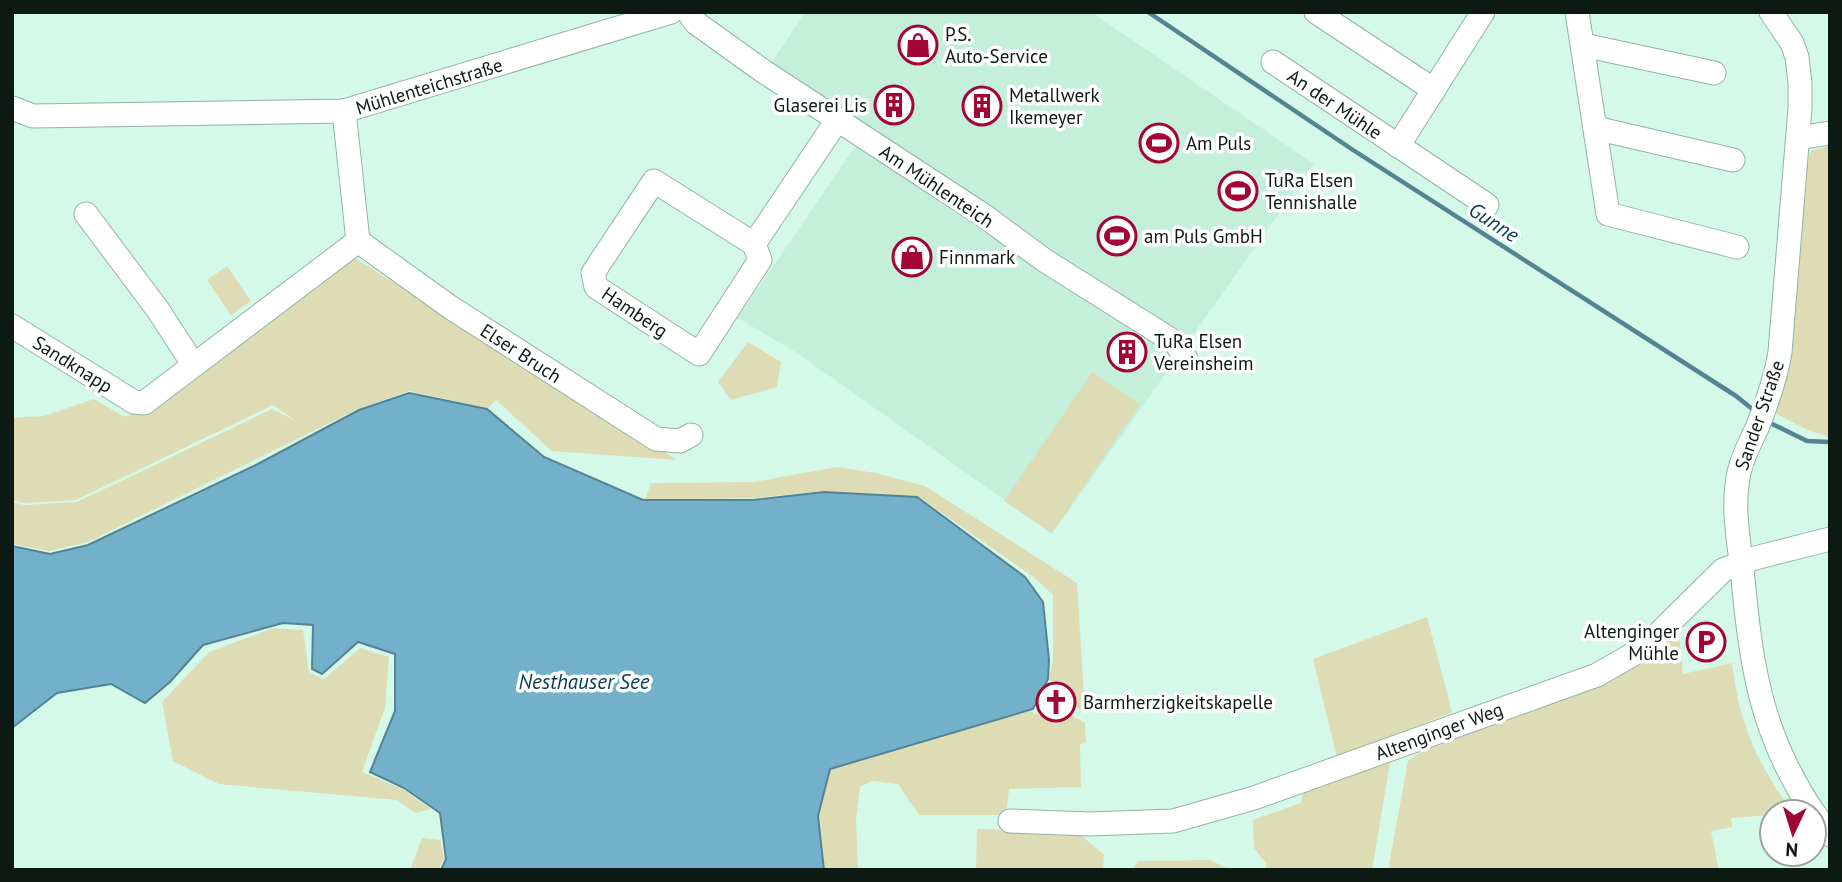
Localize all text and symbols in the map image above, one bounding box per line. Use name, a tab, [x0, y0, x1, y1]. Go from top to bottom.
place label: P.S. Auto-Service	[945, 22, 1048, 68]
shop icon: P.S. Auto-Service	[897, 24, 939, 66]
street label: Mühlenteichstraße	[353, 52, 505, 120]
street label: An der Mühle	[1283, 64, 1387, 144]
place label: Metallwerk Ikemeyer	[1009, 83, 1100, 129]
building icon: Glaserei Lis	[873, 84, 915, 126]
building icon: Metallwerk Ikemeyer	[961, 85, 1003, 127]
place label: Glaserei Lis	[774, 93, 867, 117]
sports icon: Am Puls	[1138, 122, 1180, 164]
place label: Am Puls	[1186, 131, 1251, 155]
street label: Am Mühlenteich	[875, 139, 999, 233]
place label: TuRa Elsen Tennishalle	[1265, 168, 1357, 214]
sports icon: TuRa Elsen Tennishalle	[1217, 170, 1259, 212]
water label: Gunne	[1464, 196, 1524, 248]
sports icon: am Puls GmbH	[1096, 215, 1138, 257]
place label: am Puls GmbH	[1144, 224, 1263, 248]
shop icon: Finnmark	[891, 236, 933, 278]
place label: Finnmark	[939, 245, 1015, 269]
street label: Hamberg	[598, 281, 672, 343]
street label: Elser Bruch	[476, 318, 566, 388]
place label: TuRa Elsen Vereinsheim	[1153, 329, 1254, 375]
street label: Sandknapp	[29, 330, 117, 398]
building icon: TuRa Elsen Vereinsheim	[1106, 331, 1148, 373]
street label: Sander Straße	[1729, 357, 1789, 473]
place label: Altenginger Mühle	[1584, 619, 1680, 665]
parking icon: Altenginger Mühle	[1685, 621, 1727, 663]
water label: Nesthauser See	[519, 668, 650, 695]
church icon: Barmherzigkeitskapelle	[1035, 681, 1077, 723]
place label: Barmherzigkeitskapelle	[1083, 690, 1273, 714]
street label: Altenginger Weg	[1372, 697, 1506, 765]
north arrow	[1758, 798, 1828, 868]
text: N	[1785, 838, 1799, 862]

